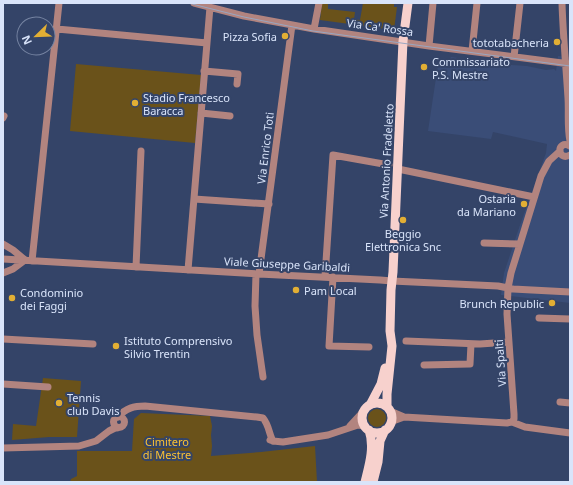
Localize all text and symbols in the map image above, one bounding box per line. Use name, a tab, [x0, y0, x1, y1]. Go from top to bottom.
street label: Via Ca' Rossa	[346, 15, 414, 39]
north arrow	[16, 16, 56, 56]
place label: Pizza Sofia	[223, 29, 277, 44]
marker: Pizza Sofia	[280, 31, 290, 41]
text: N	[18, 33, 35, 47]
place label: tototabacheria	[473, 35, 549, 50]
marker: tototabacheria	[552, 37, 562, 47]
place label: Commissariato P.S. Mestre	[432, 54, 510, 82]
marker: Commissariato P.S. Mestre	[419, 62, 429, 72]
place label: Stadio Francesco Baracca	[143, 90, 230, 118]
marker: Stadio Francesco Baracca	[130, 98, 140, 108]
street label: Via Antonio Fradeletto	[376, 103, 397, 219]
street label: Via Enrico Toti	[253, 111, 277, 185]
place label: Ostaria da Mariano	[457, 191, 516, 219]
marker: Ostaria da Mariano	[519, 199, 529, 209]
marker: Beggio Elettronica Snc	[398, 215, 408, 225]
place label: Beggio Elettronica Snc	[365, 226, 441, 254]
street label: Viale Giuseppe Garibaldi	[224, 253, 350, 275]
place label: Pam Local	[304, 283, 357, 298]
place label: Condominio dei Faggi	[20, 285, 84, 313]
marker: Pam Local	[291, 285, 301, 295]
marker: Condominio dei Faggi	[7, 293, 17, 303]
place label: Brunch Republic	[459, 296, 544, 311]
marker: Brunch Republic	[547, 298, 557, 308]
place label: Istituto Comprensivo Silvio Trentin	[124, 333, 233, 361]
street label: Via Spalti	[491, 339, 509, 387]
marker: Istituto Comprensivo Silvio Trentin	[111, 341, 121, 351]
place label: Tennis club Davis	[67, 390, 119, 418]
marker: Tennis club Davis	[54, 398, 64, 408]
park label: Cimitero di Mestre	[143, 434, 191, 462]

